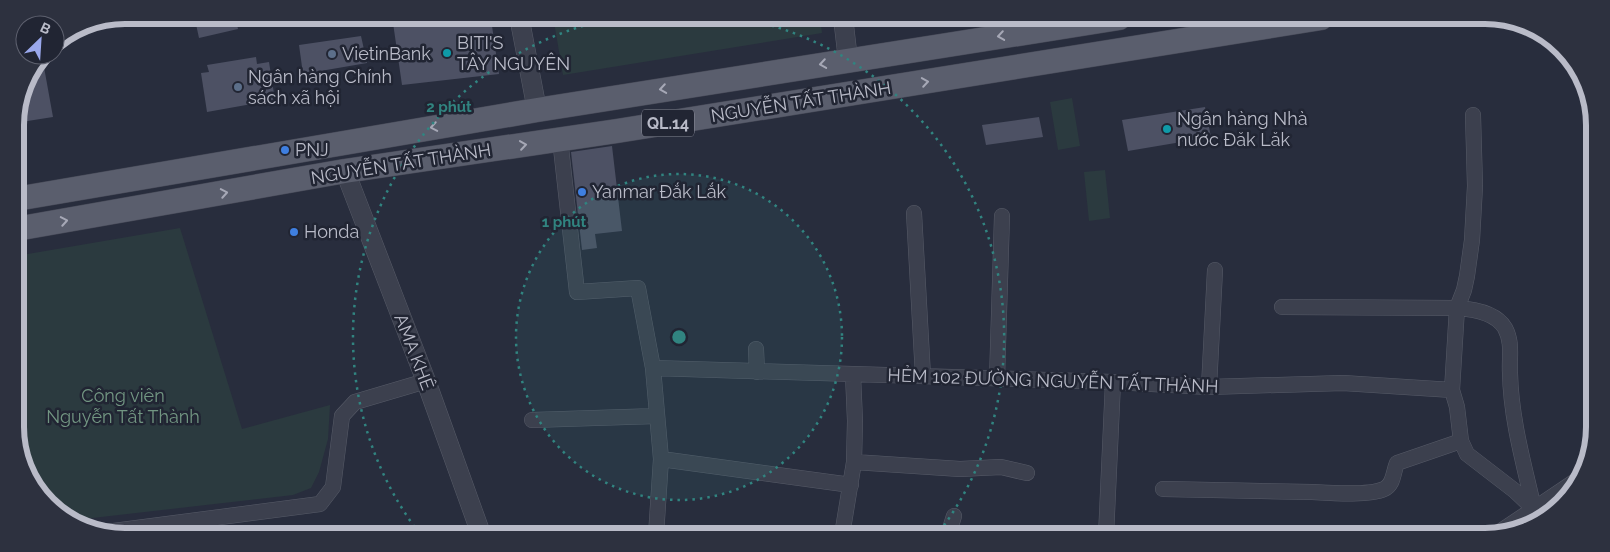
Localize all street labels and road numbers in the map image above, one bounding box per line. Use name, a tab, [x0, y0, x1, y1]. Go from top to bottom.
street label: NGUYỄN TẤT THÀNH	[709, 75, 893, 126]
road number: QL.14	[642, 110, 694, 136]
street label: NGUYỄN TẤT THÀNH	[309, 137, 493, 188]
street label: AMA KHÊ	[390, 310, 440, 393]
street label: HẺM 102 ĐƯỜNG NGUYỄN TẤT THÀNH	[887, 362, 1219, 397]

